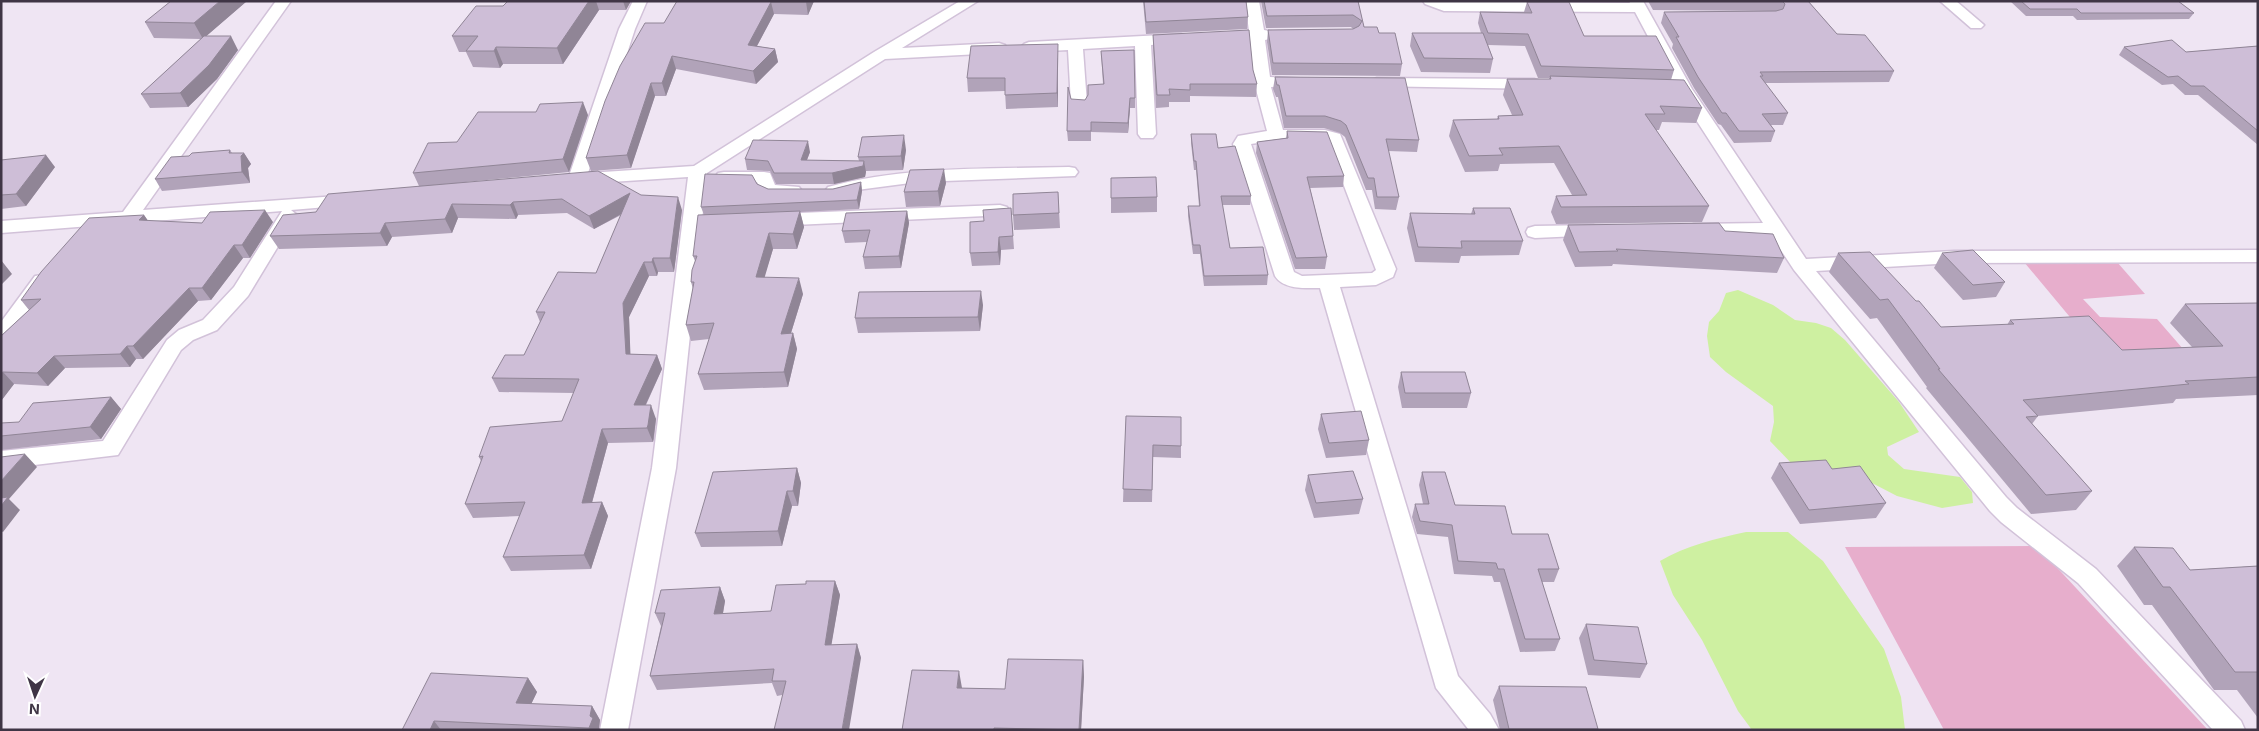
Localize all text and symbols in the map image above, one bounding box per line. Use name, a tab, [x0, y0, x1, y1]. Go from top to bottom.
north arrow	[10, 671, 60, 721]
text: N	[29, 701, 40, 718]

